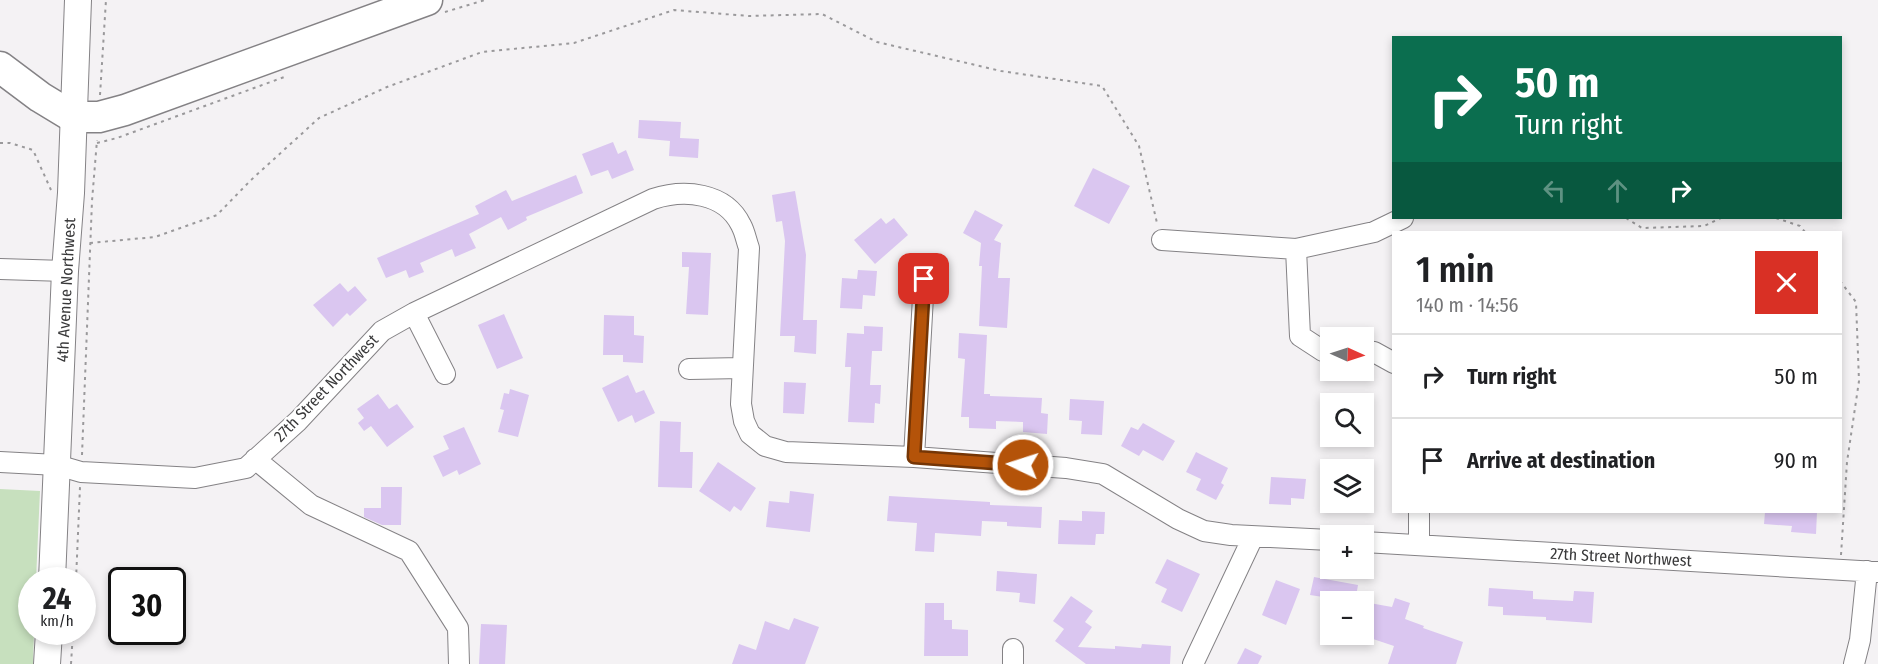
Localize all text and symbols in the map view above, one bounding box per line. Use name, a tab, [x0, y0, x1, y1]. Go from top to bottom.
text: 50 m	[1515, 58, 1599, 108]
icon: right	[1416, 60, 1494, 138]
text: Turn right	[1515, 109, 1623, 141]
icon: left	[1538, 174, 1571, 207]
icon: ahead	[1601, 174, 1634, 207]
icon: right	[1664, 174, 1697, 207]
street label: 4th Avenue Northwest	[53, 216, 79, 363]
text: 1 min	[1416, 248, 1494, 292]
button: close	[1755, 251, 1818, 314]
pin	[898, 253, 949, 304]
icon: arrive	[907, 262, 940, 295]
text: 140 m · 14:56	[1416, 293, 1519, 317]
north arrow	[1320, 327, 1374, 381]
map controls	[1320, 327, 1374, 645]
street label: 27th Street Northwest	[270, 330, 383, 446]
icon: right	[1416, 360, 1449, 393]
text: Turn right	[1467, 363, 1556, 390]
text: 50 m	[1774, 363, 1818, 390]
button: search	[1320, 393, 1374, 447]
position arrow	[991, 433, 1055, 497]
icon: arrive	[1416, 444, 1449, 477]
text: Arrive at destination	[1467, 447, 1655, 474]
text: 90 m	[1774, 447, 1818, 474]
button: layers	[1320, 459, 1374, 513]
button: +	[1320, 525, 1374, 579]
street label: 27th Street Northwest	[1550, 544, 1693, 570]
speed limit sign: 30	[108, 567, 186, 645]
text: 24	[43, 581, 71, 617]
button: −	[1320, 591, 1374, 645]
text: km/h	[40, 612, 74, 630]

